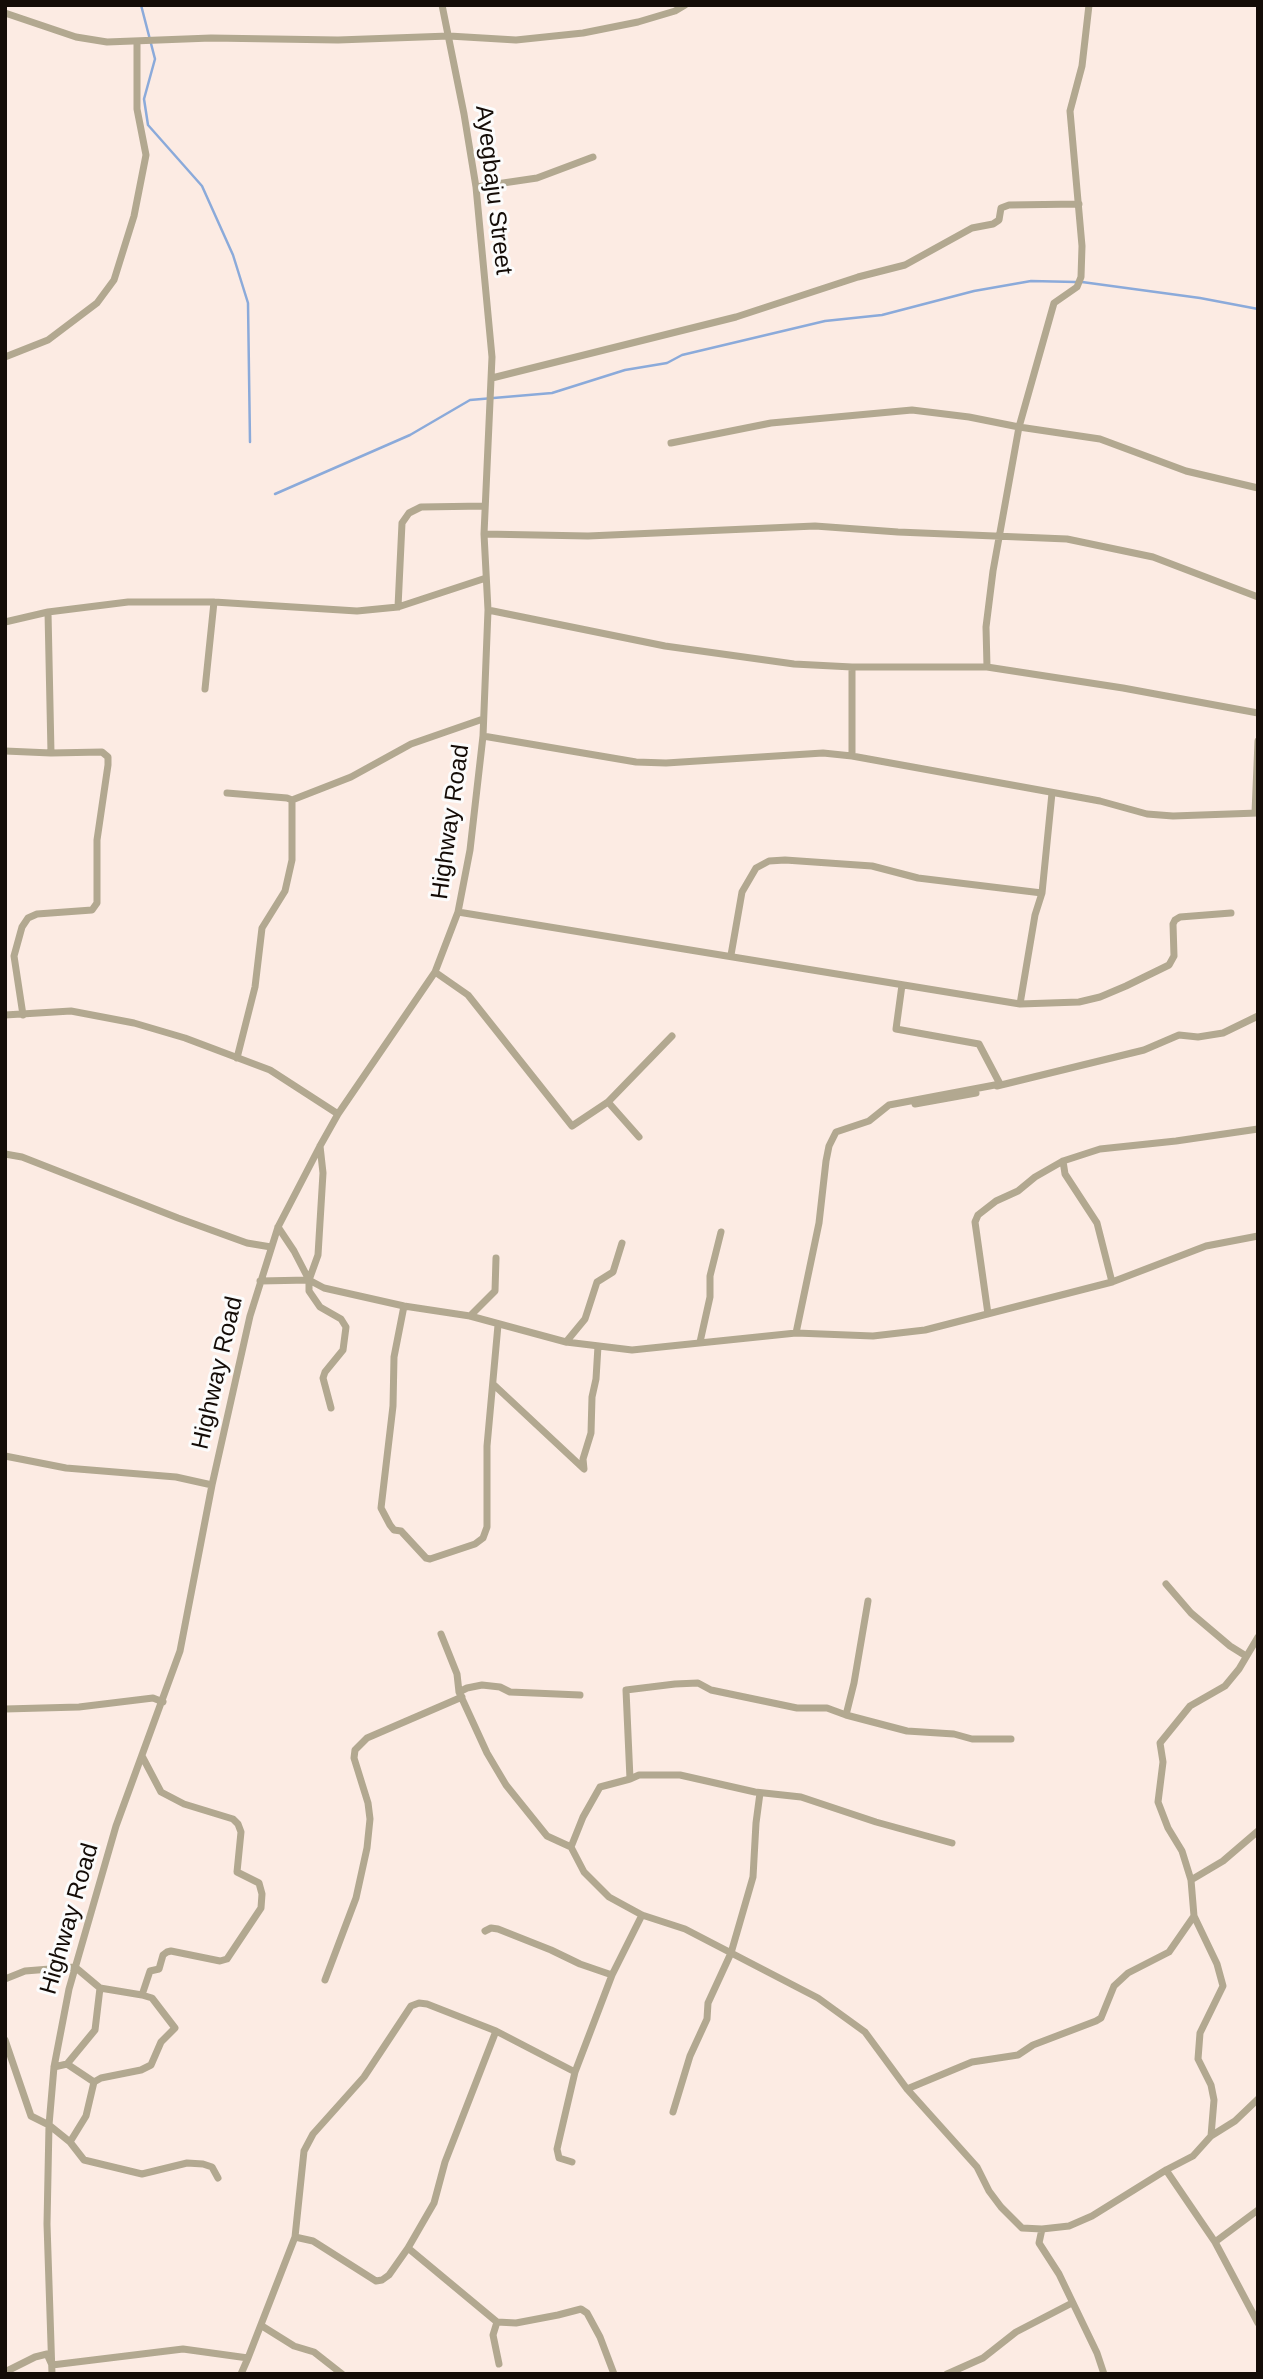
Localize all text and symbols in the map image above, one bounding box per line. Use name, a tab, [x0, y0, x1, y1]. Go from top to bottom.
street label: Ayegbaju Street	[468, 104, 518, 276]
street label: Highway Road	[426, 743, 476, 901]
street label: Highway Road	[186, 1294, 250, 1452]
street label: Highway Road	[35, 1840, 105, 1998]

